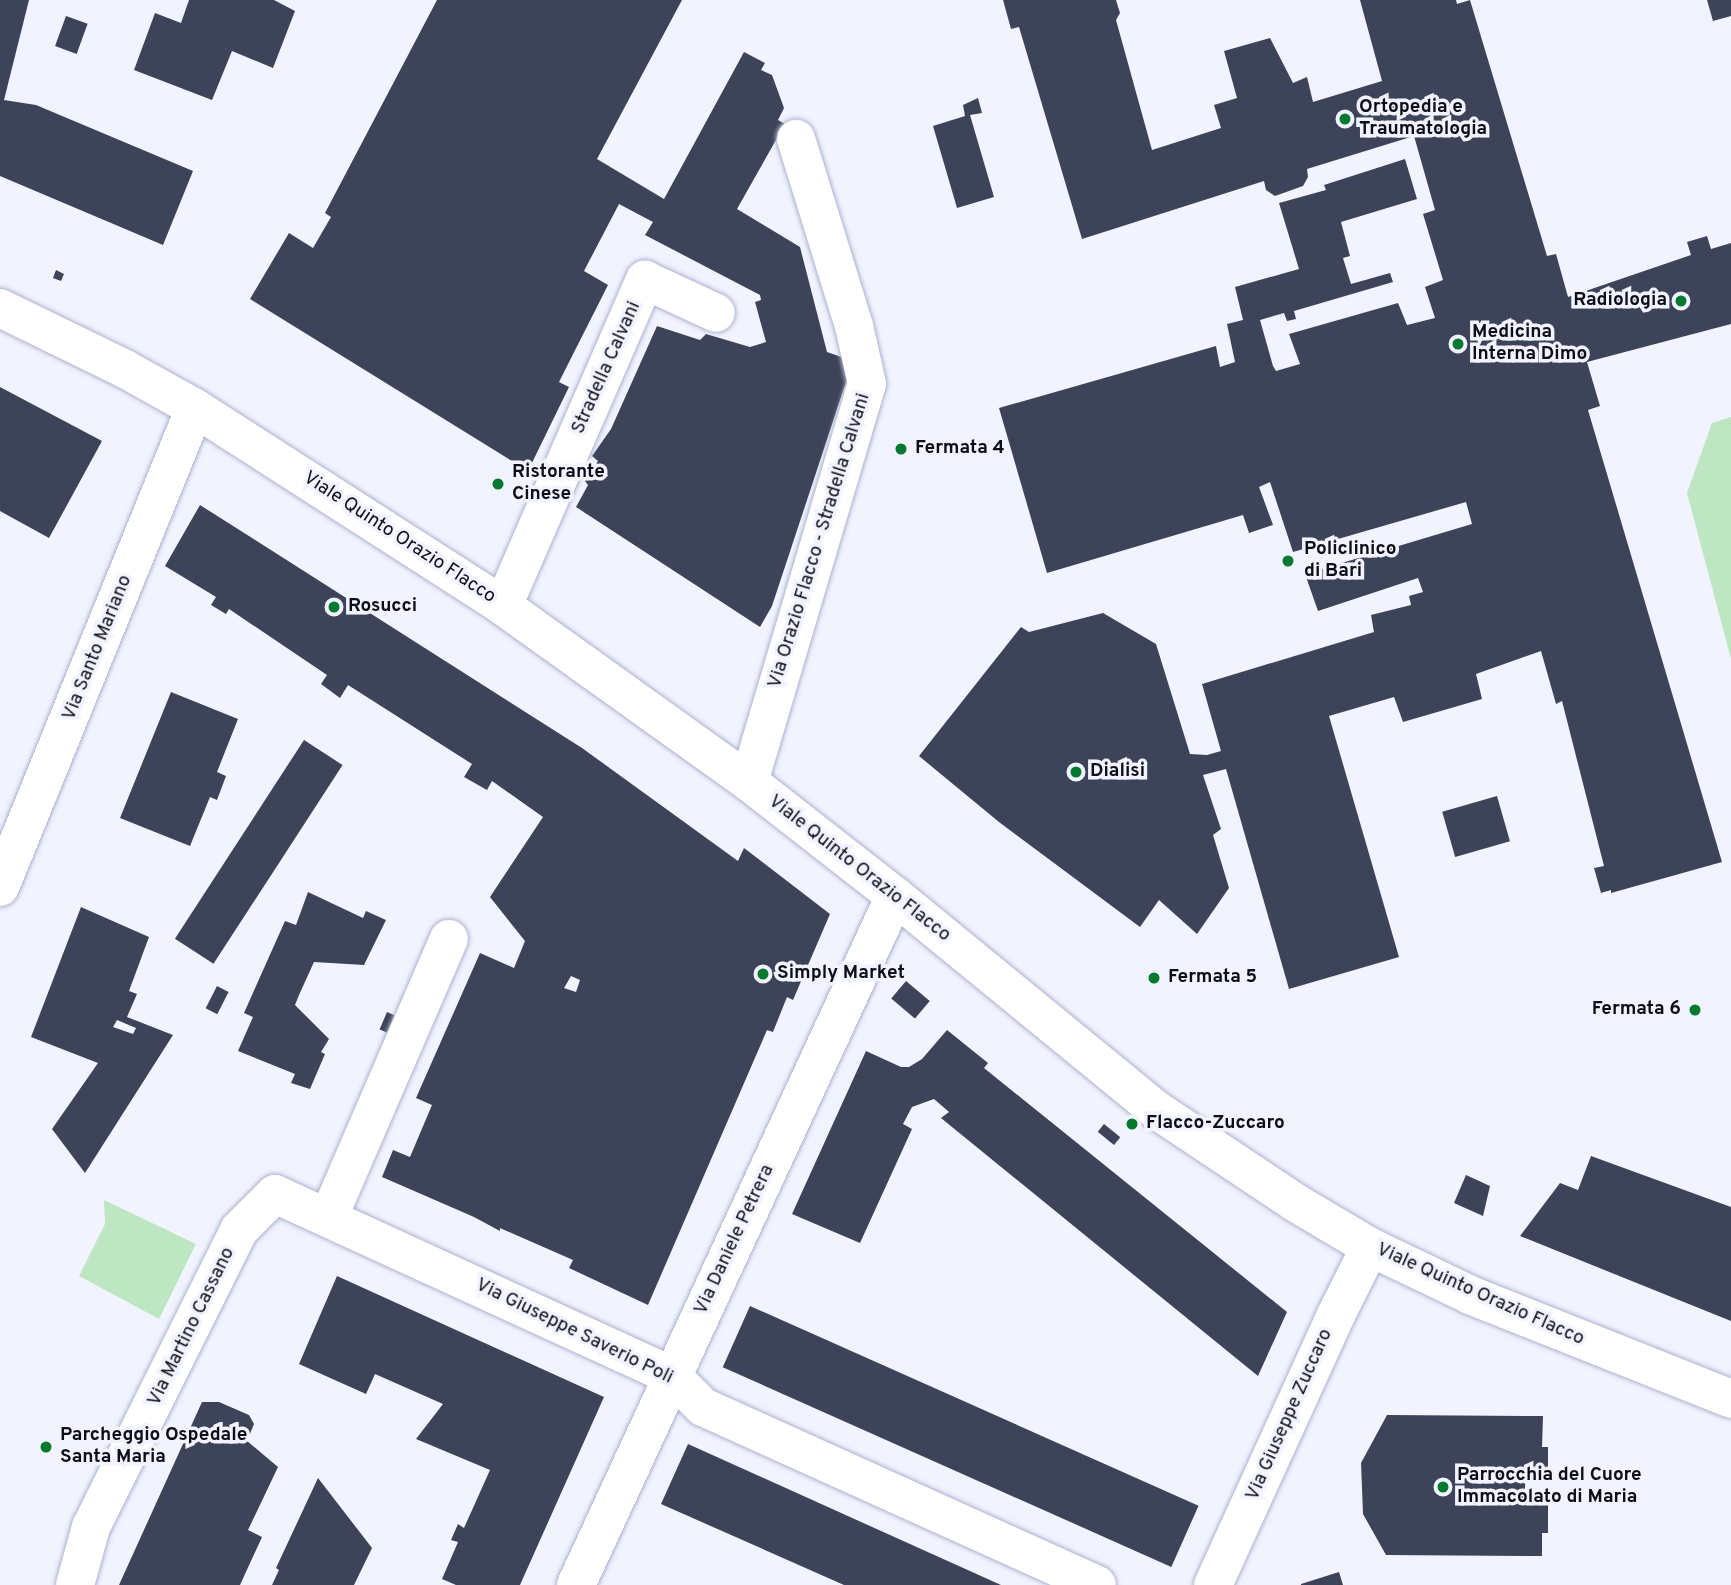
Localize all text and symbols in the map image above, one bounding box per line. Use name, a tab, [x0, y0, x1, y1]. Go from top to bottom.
place label: Ortopedia e Traumatologia	[1359, 97, 1487, 141]
marker: Ortopedia e Traumatologia	[1337, 111, 1353, 127]
place label: Radiologia	[1573, 290, 1667, 312]
marker: Radiologia	[1673, 293, 1689, 309]
street label: Stradella Calvani	[568, 298, 646, 438]
place label: Medicina Interna Dimo	[1472, 322, 1587, 366]
marker: Medicina Interna Dimo	[1450, 336, 1466, 352]
street label: Via Orazio Flacco - Stradella Calvani	[764, 391, 876, 691]
place label: Fermata 4	[915, 438, 1005, 460]
marker: Fermata 4	[893, 441, 909, 457]
place label: Ristorante Cinese	[512, 462, 605, 506]
street label: Viale Quinto Orazio Flacco	[298, 467, 500, 609]
marker: Ristorante Cinese	[490, 476, 506, 492]
place label: Policlinico di Bari	[1304, 539, 1396, 583]
marker: Policlinico di Bari	[1278, 551, 1298, 571]
street label: Via Santo Mariano	[58, 572, 138, 724]
place label: Rosucci	[348, 596, 417, 618]
marker: Rosucci	[326, 599, 342, 615]
place label: Dialisi	[1090, 761, 1145, 783]
marker: Dialisi	[1068, 764, 1084, 780]
street label: Viale Quinto Orazio Flacco	[763, 791, 955, 947]
place label: Simply Market	[777, 963, 905, 985]
marker: Simply Market	[755, 966, 771, 982]
place label: Fermata 5	[1168, 967, 1257, 989]
marker: Fermata 5	[1146, 970, 1162, 986]
place label: Fermata 6	[1592, 999, 1681, 1021]
marker: Fermata 6	[1687, 1002, 1703, 1018]
place label: Flacco-Zuccaro	[1146, 1113, 1285, 1135]
marker: Flacco-Zuccaro	[1124, 1116, 1140, 1132]
street label: Via Daniele Petrera	[690, 1161, 780, 1319]
street label: Viale Quinto Orazio Flacco	[1373, 1239, 1587, 1351]
street label: Via Martino Cassano	[144, 1244, 240, 1410]
street label: Via Giuseppe Saverio Poli	[472, 1274, 676, 1390]
street label: Via Giuseppe Zuccaro	[1242, 1326, 1338, 1504]
place label: Parcheggio Ospedale Santa Maria	[60, 1425, 247, 1469]
marker: Parcheggio Ospedale Santa Maria	[38, 1439, 54, 1455]
place label: Parrocchia del Cuore Immacolato di Maria	[1457, 1465, 1641, 1509]
marker: Parrocchia del Cuore Immacolato di Maria	[1435, 1479, 1451, 1495]

